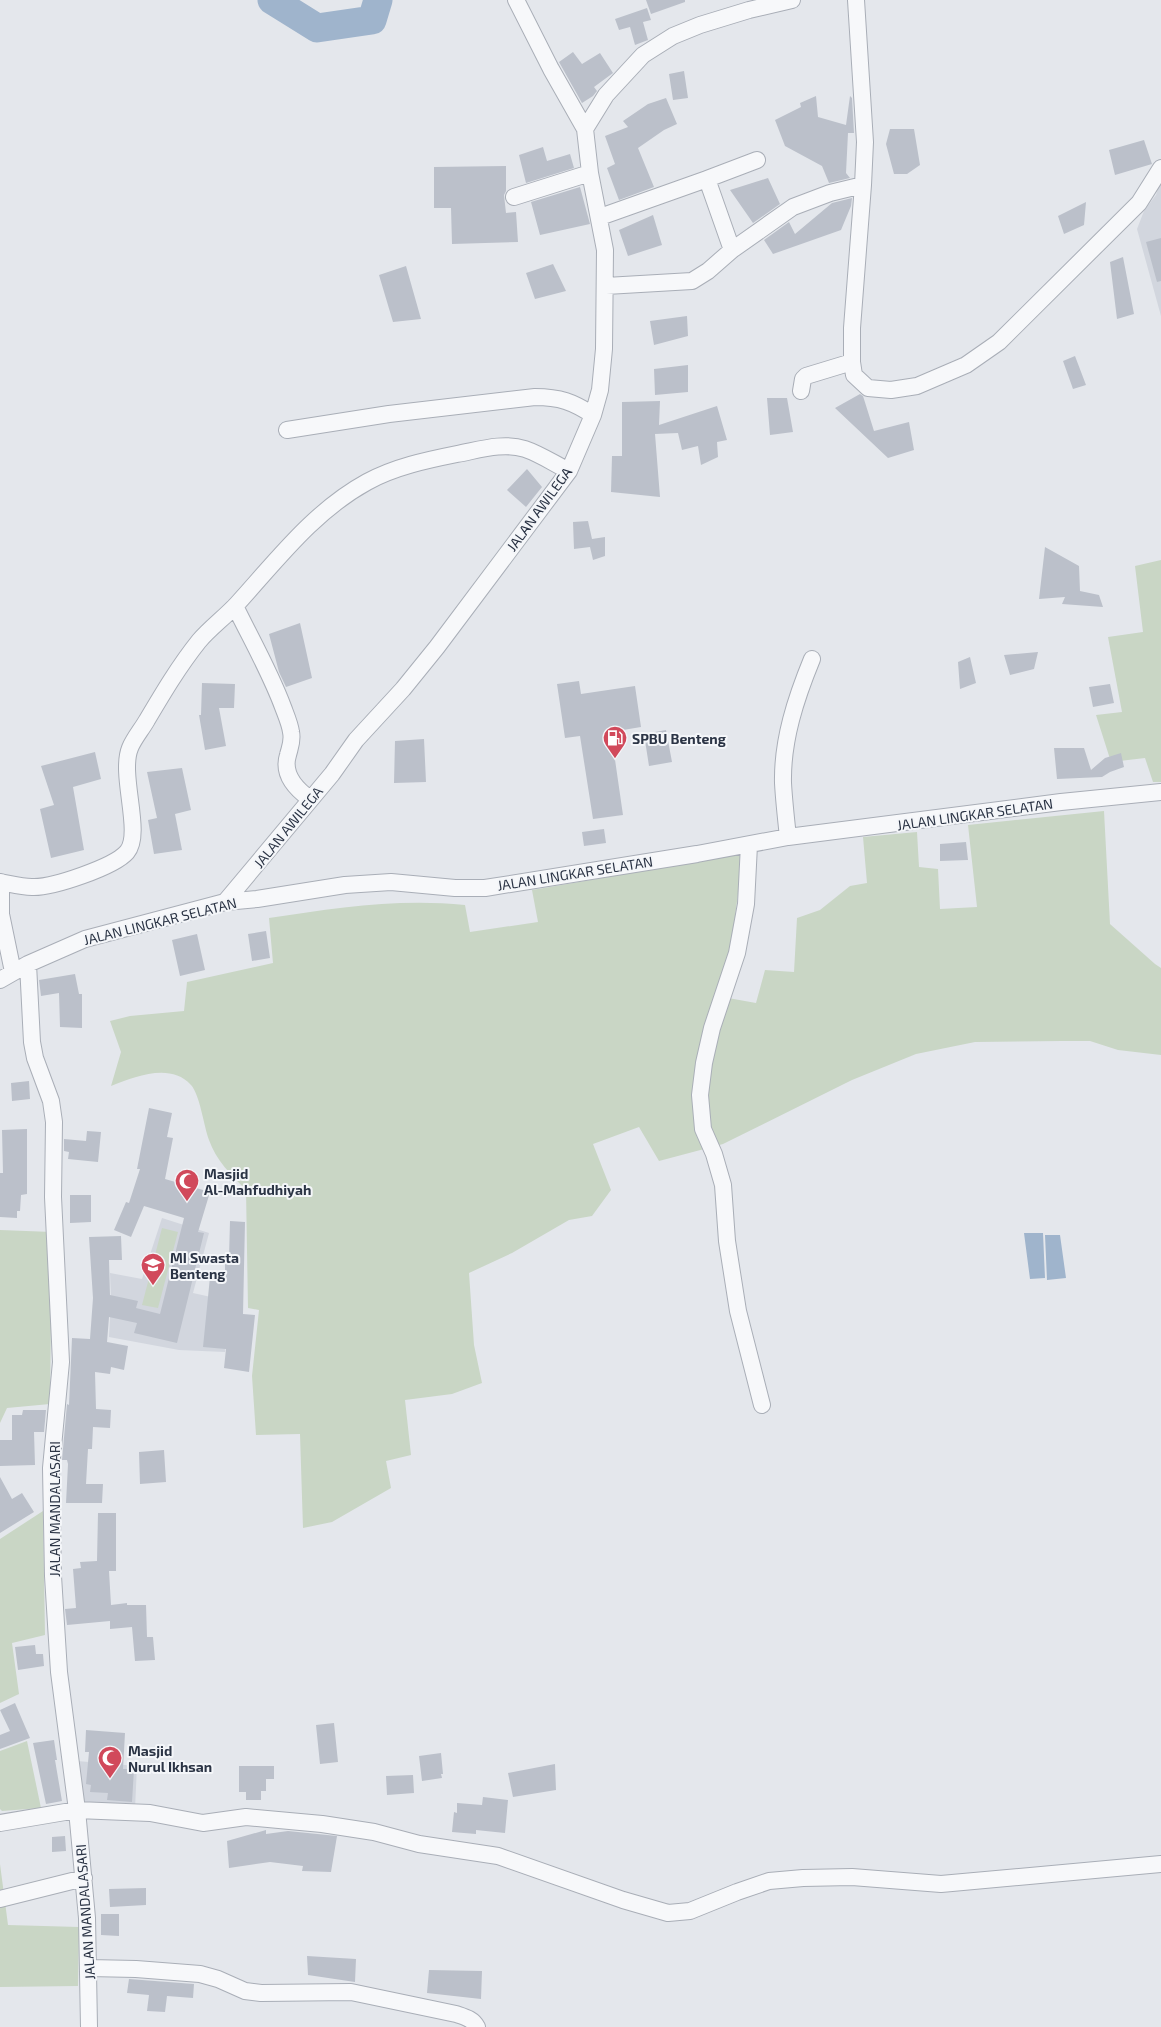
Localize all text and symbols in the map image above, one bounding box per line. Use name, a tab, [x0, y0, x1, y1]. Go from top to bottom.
street label: JALAN AWILEGA	[503, 463, 575, 554]
fuel station icon: SPBU Benteng	[602, 725, 628, 759]
place label: SPBU Benteng	[632, 730, 726, 747]
street label: JALAN AWILEGA	[250, 783, 326, 871]
street label: JALAN LINGKAR SELATAN	[896, 795, 1054, 833]
street label: JALAN LINGKAR SELATAN	[496, 852, 654, 894]
street label: JALAN LINGKAR SELATAN	[82, 894, 238, 948]
place label: Masjid Al-Mahfudhiyah	[204, 1165, 311, 1198]
mosque icon: Masjid Al-Mahfudhiyah	[174, 1168, 200, 1202]
place label: MI Swasta Benteng	[170, 1249, 239, 1282]
school or university icon: MI Swasta Benteng	[140, 1252, 166, 1286]
street label: JALAN MANDALASARI	[46, 1441, 63, 1577]
place label: Masjid Nurul Ikhsan	[128, 1742, 212, 1775]
mosque icon: Masjid Nurul Ikhsan	[97, 1745, 123, 1779]
street label: JALAN MANDALASARI	[72, 1844, 98, 1980]

